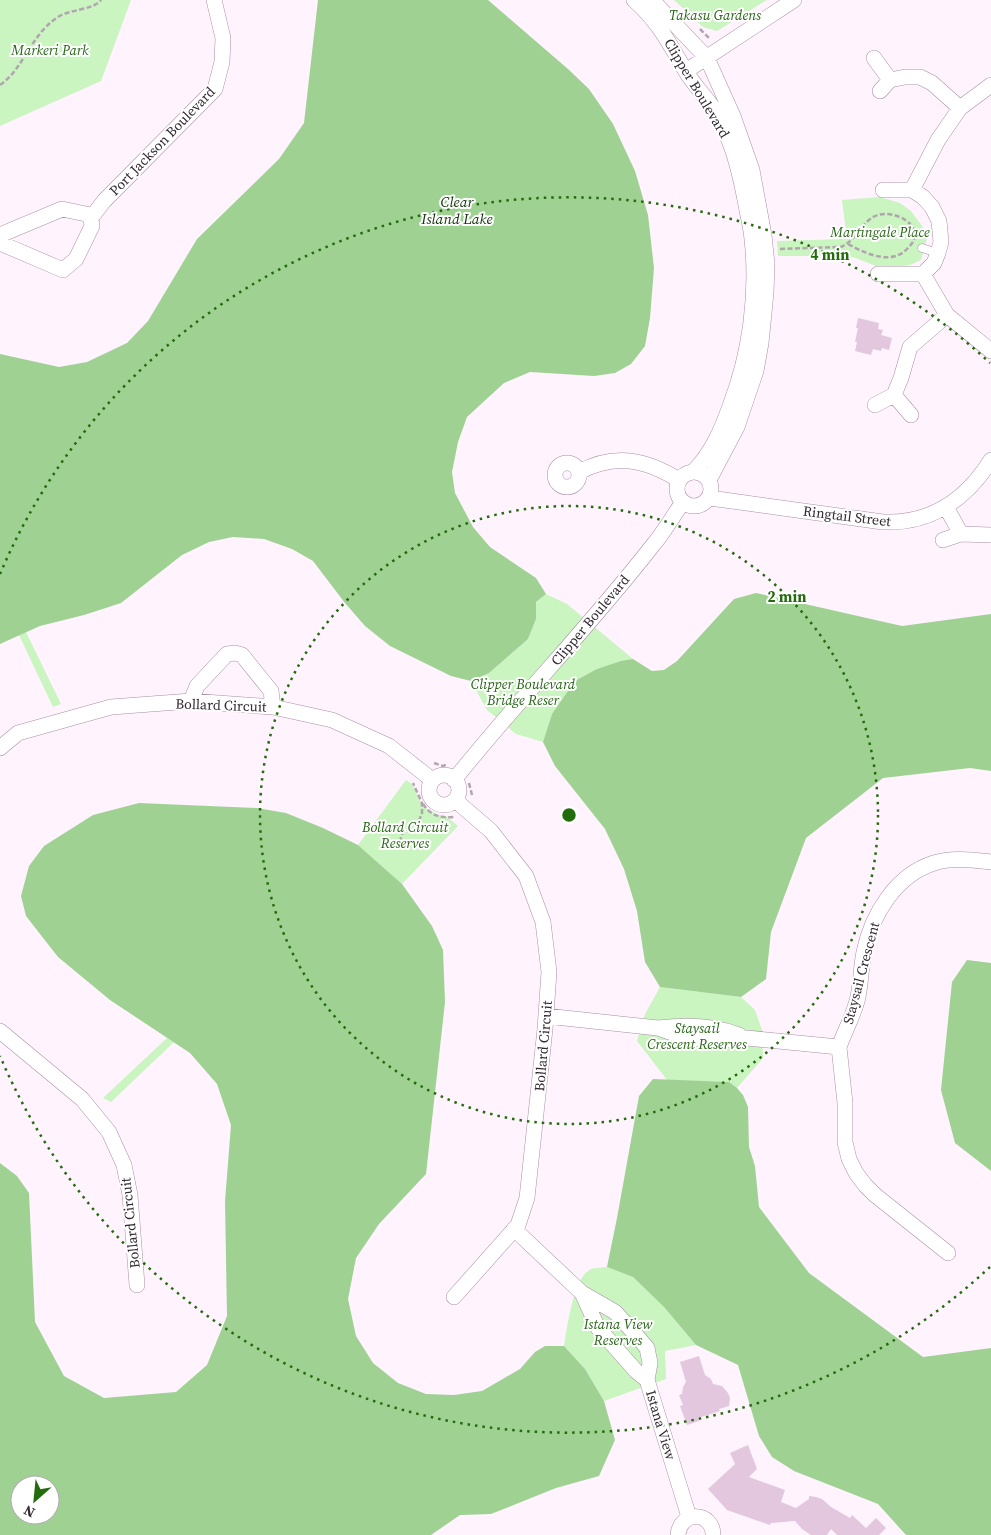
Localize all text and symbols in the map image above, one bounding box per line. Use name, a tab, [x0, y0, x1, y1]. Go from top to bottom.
park label: Takasu Gardens	[669, 5, 762, 25]
street label: Clipper Boulevard	[659, 34, 735, 142]
park label: Markeri Park	[10, 40, 89, 60]
street label: Port Jackson Boulevard	[105, 82, 219, 200]
water label: Clear Island Lake	[420, 191, 493, 229]
park label: Martingale Place	[829, 222, 930, 242]
text: 4 min	[811, 244, 849, 265]
street label: Ringtail Street	[802, 501, 893, 531]
street label: Clipper Boulevard	[546, 570, 634, 670]
text: 2 min	[768, 586, 806, 607]
park label: Clipper Boulevard Bridge Reser	[471, 674, 576, 710]
street label: Bollard Circuit	[175, 693, 267, 717]
centre of rings	[560, 806, 578, 824]
park label: Bollard Circuit Reserves	[361, 817, 449, 853]
street label: Staysail Crescent	[838, 919, 884, 1026]
street label: Bollard Circuit	[529, 999, 557, 1092]
park label: Staysail Crescent Reserves	[647, 1018, 748, 1054]
street label: Bollard Circuit	[115, 1176, 145, 1269]
park label: Istana View Reserves	[583, 1314, 653, 1350]
street label: Istana View	[641, 1388, 681, 1463]
north arrow	[10, 1475, 60, 1525]
text: N	[20, 1500, 38, 1523]

